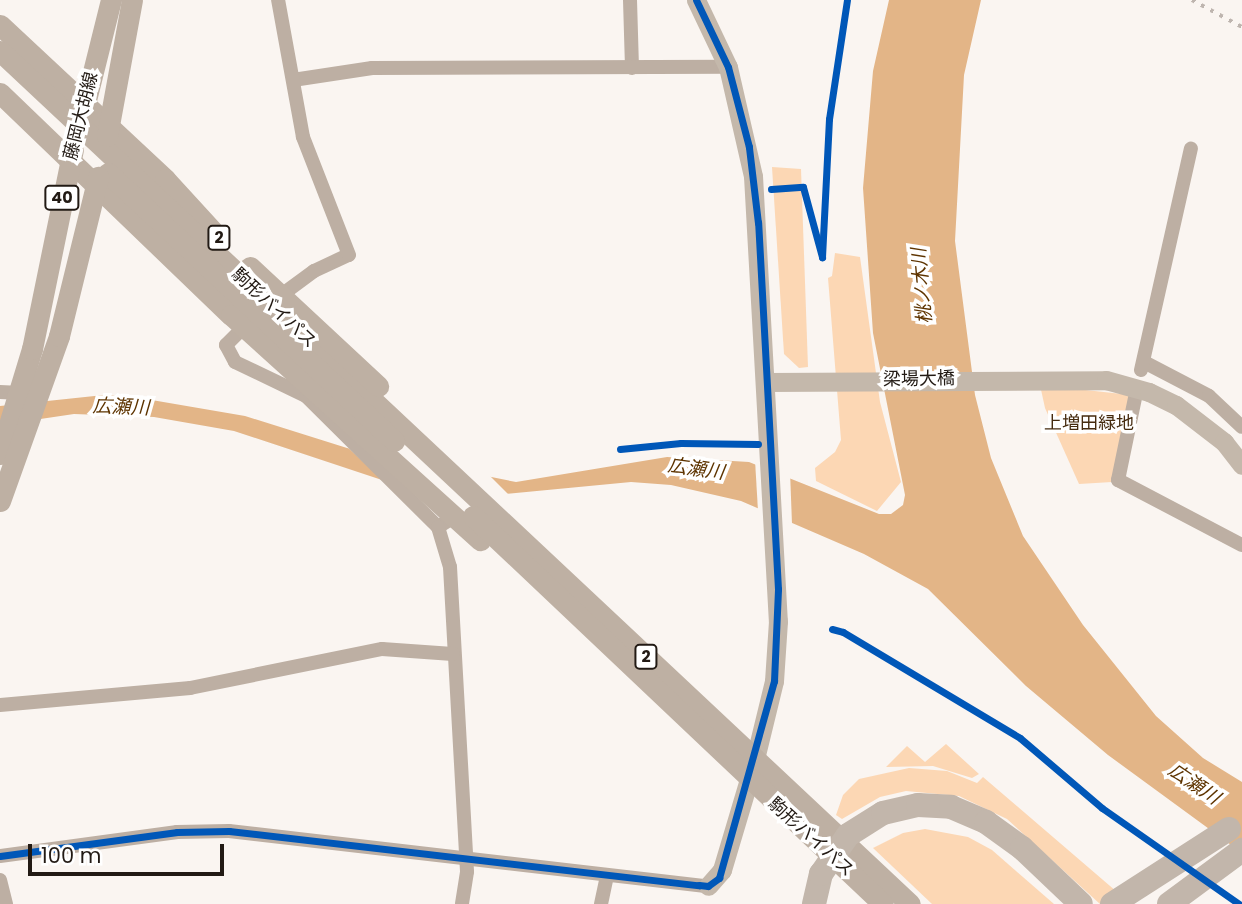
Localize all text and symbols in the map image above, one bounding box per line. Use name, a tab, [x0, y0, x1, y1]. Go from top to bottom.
street label: 藤岡大胡線	[60, 70, 102, 162]
road number: 40	[43, 186, 81, 210]
road number: 2	[207, 226, 231, 250]
water label: 桃ノ木川	[907, 247, 937, 325]
street label: 駒形バイパス	[227, 263, 321, 353]
street label: 梁場大橋	[883, 368, 955, 390]
water label: 広瀬川	[92, 395, 150, 419]
park label: 上増田緑地	[1044, 412, 1134, 434]
water label: 広瀬川	[666, 454, 726, 484]
road number: 2	[634, 644, 658, 670]
water label: 広瀬川	[1164, 759, 1224, 809]
street label: 駒形バイパス	[764, 793, 858, 881]
scale bar	[32, 830, 228, 874]
text: 100 m	[41, 841, 101, 870]

